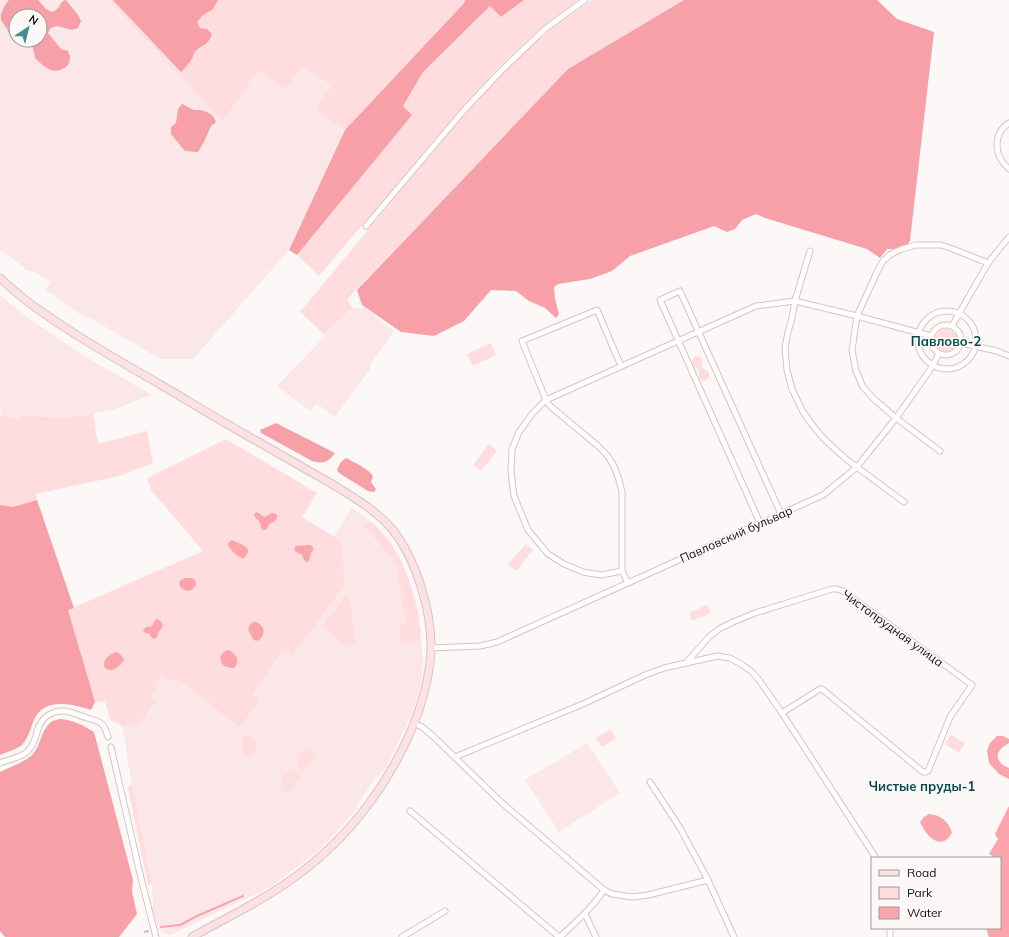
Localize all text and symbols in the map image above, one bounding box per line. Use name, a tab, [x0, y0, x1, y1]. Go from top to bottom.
north arrow	[8, 8, 48, 48]
text: N	[26, 12, 41, 28]
district label: Павлово-2	[911, 333, 982, 349]
street label: Павловский бульвар	[677, 502, 795, 566]
street label: Чистопрудная улица	[840, 586, 946, 670]
district label: Чистые пруды-1	[869, 778, 975, 795]
legend	[871, 857, 1001, 929]
text: Road	[907, 865, 936, 880]
text: Park	[907, 885, 933, 900]
text: Water	[907, 905, 943, 920]

